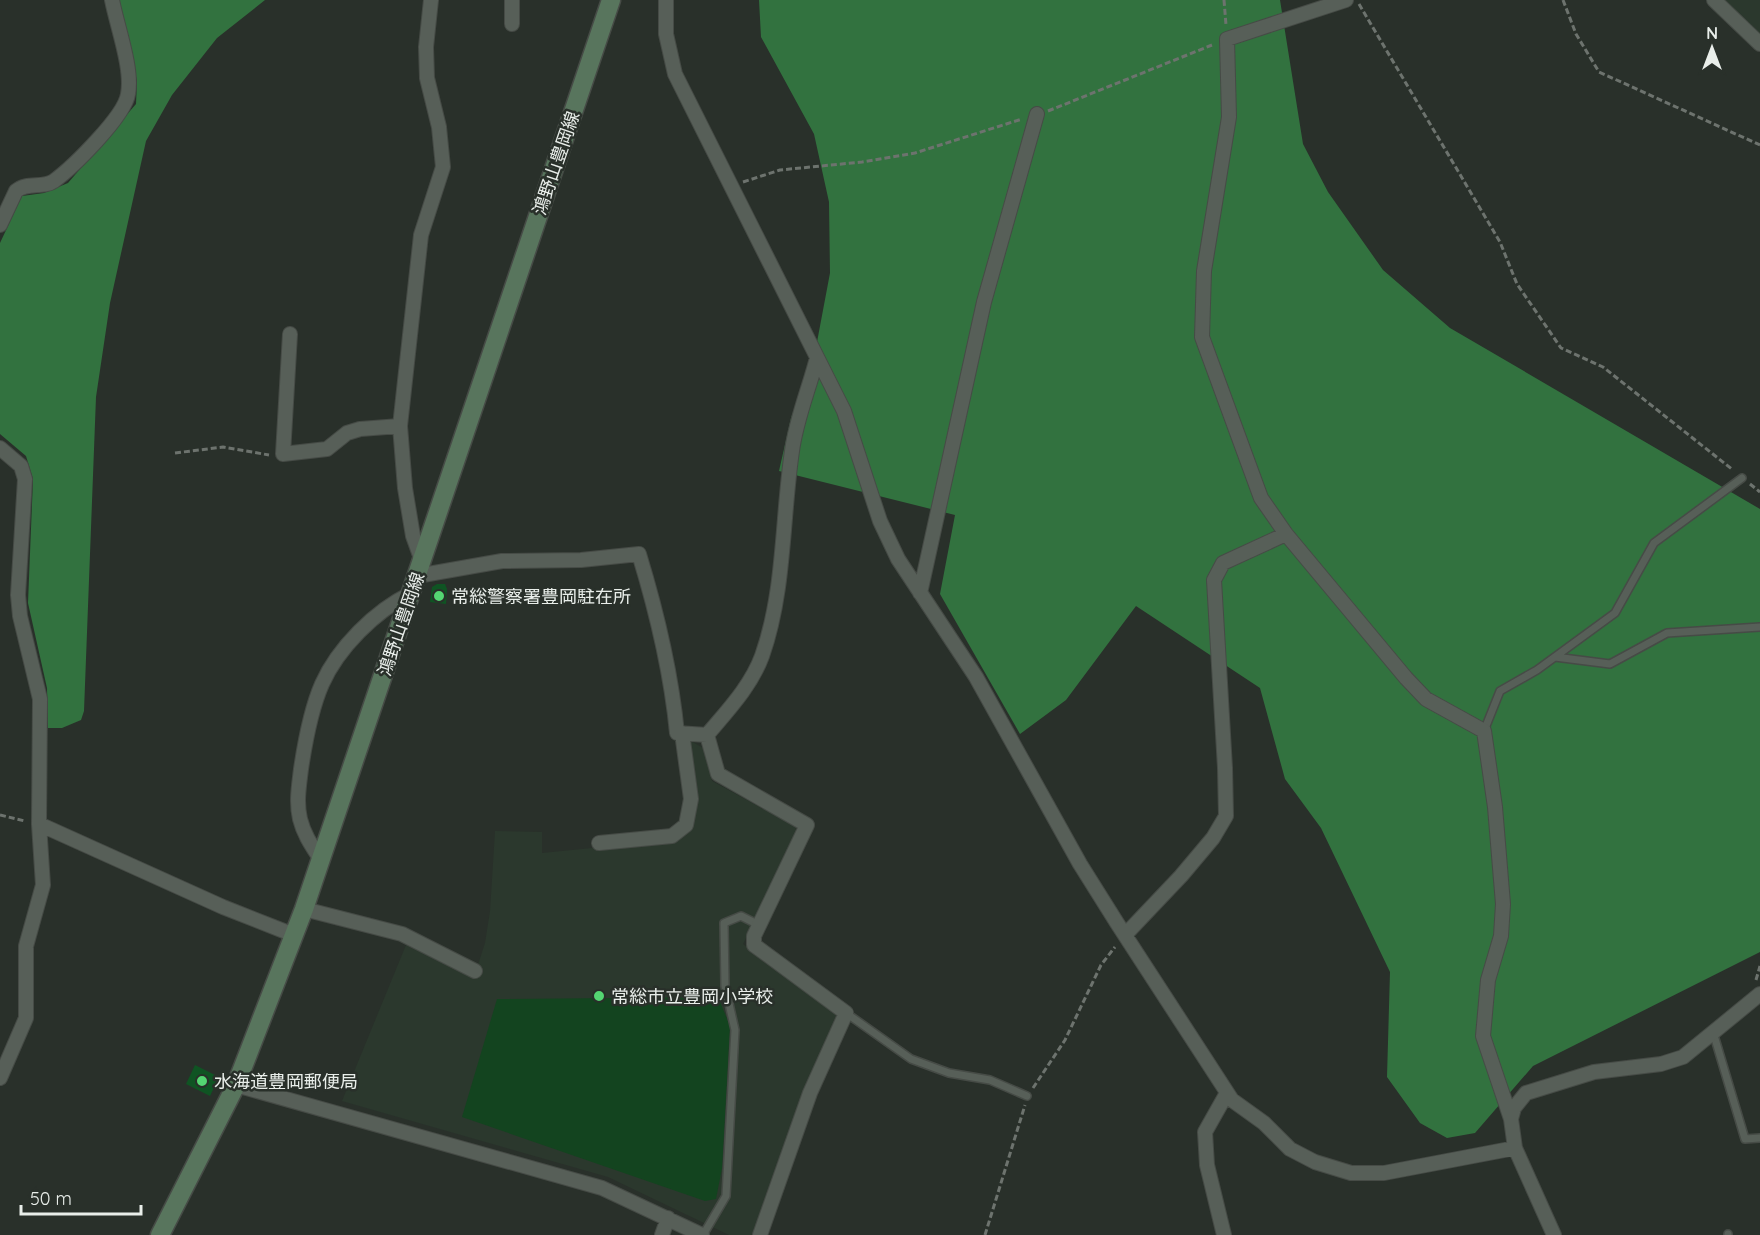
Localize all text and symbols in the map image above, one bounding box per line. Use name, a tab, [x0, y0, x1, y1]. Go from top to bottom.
north arrow	[1682, 18, 1742, 78]
text: N	[1706, 23, 1718, 43]
street label: 鴻野山豊岡線	[528, 108, 584, 218]
street label: 鴻野山豊岡線	[373, 569, 429, 679]
place label: 常総警察署豊岡駐在所	[451, 585, 631, 608]
marker: 常総警察署豊岡駐在所	[432, 589, 446, 603]
place label: 常総市立豊岡小学校	[611, 985, 773, 1008]
marker: 常総市立豊岡小学校	[592, 989, 606, 1003]
place label: 水海道豊岡郵便局	[214, 1070, 358, 1093]
marker: 水海道豊岡郵便局	[195, 1074, 209, 1088]
scale bar	[21, 1178, 141, 1216]
text: 50 m	[30, 1187, 72, 1210]

